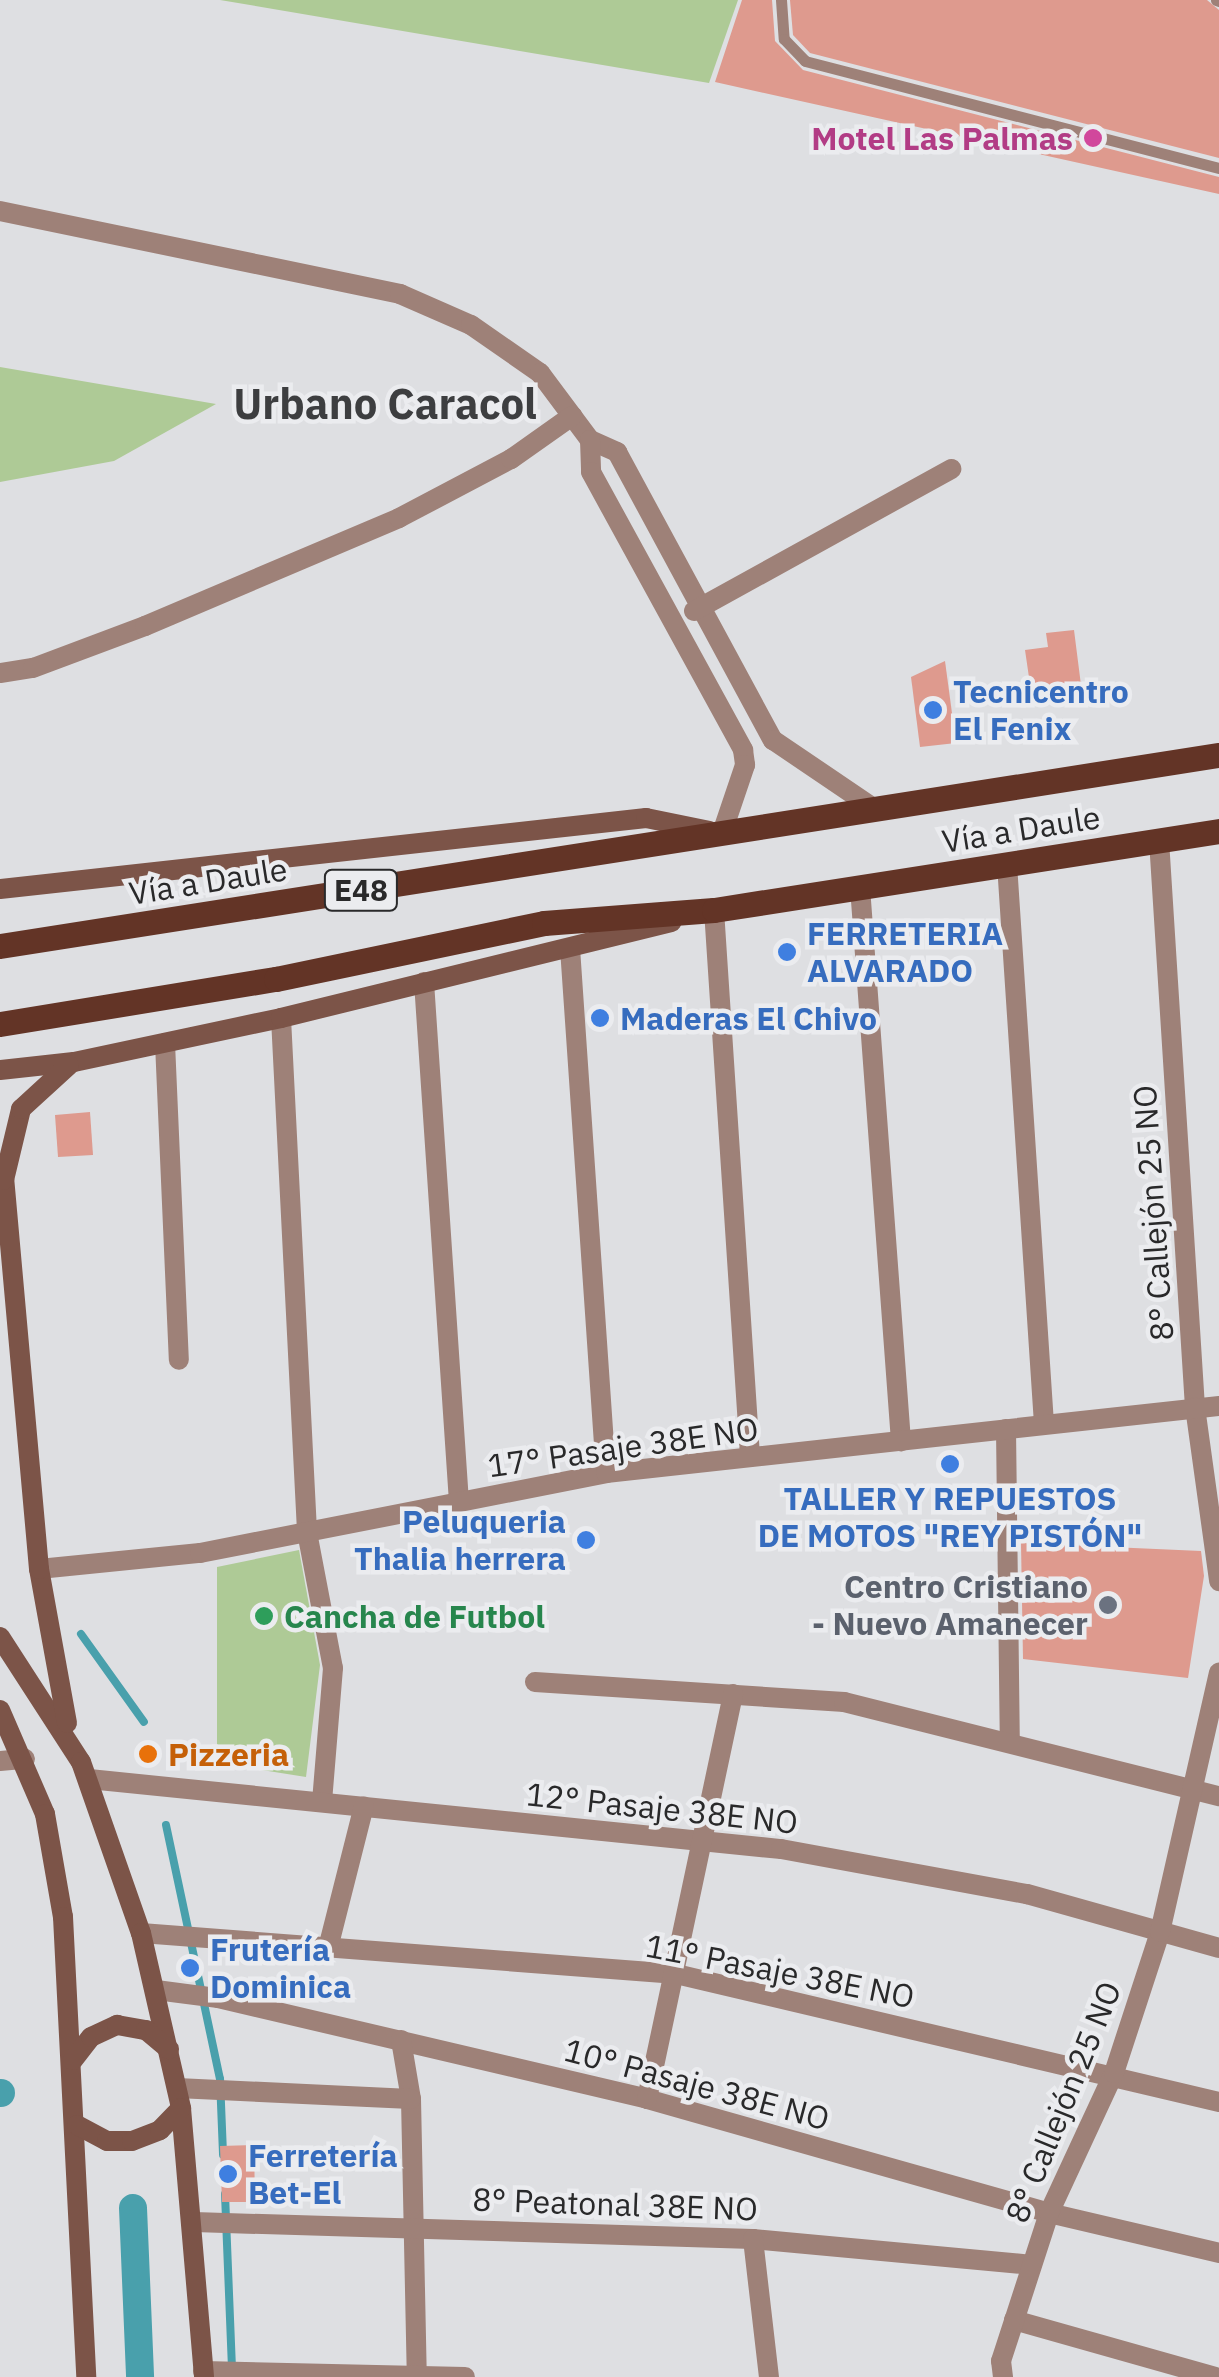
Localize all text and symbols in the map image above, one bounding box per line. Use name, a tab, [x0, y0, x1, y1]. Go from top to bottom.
place label: Motel Las Palmas	[811, 119, 1073, 157]
marker: Motel Las Palmas	[1082, 127, 1104, 149]
district label: Urbano Caracol	[233, 379, 537, 429]
place label: Tecnicentro El Fenix	[953, 673, 1129, 748]
marker: Tecnicentro El Fenix	[922, 699, 944, 721]
street label: Vía a Daule	[939, 798, 1103, 860]
street label: Vía a Daule	[126, 850, 290, 912]
road number: E48	[324, 865, 398, 915]
place label: FERRETERIA ALVARADO	[807, 915, 1003, 990]
marker: FERRETERIA ALVARADO	[776, 941, 798, 963]
place label: Maderas El Chivo	[620, 999, 877, 1037]
marker: Maderas El Chivo	[589, 1007, 611, 1029]
street label: 8° Callejón 25 NO	[1125, 1084, 1181, 1342]
street label: 17° Pasaje 38E NO	[485, 1409, 761, 1485]
marker: TALLER Y REPUESTOS DE MOTOS "REY PISTÓN"	[939, 1453, 961, 1475]
place label: TALLER Y REPUESTOS DE MOTOS "REY PISTÓN"	[758, 1480, 1142, 1555]
place label: Peluqueria Thalia herrera	[354, 1503, 566, 1578]
marker: Peluqueria Thalia herrera	[575, 1529, 597, 1551]
place label: Centro Cristiano - Nuevo Amanecer	[812, 1568, 1088, 1643]
marker: Centro Cristiano - Nuevo Amanecer	[1097, 1594, 1119, 1616]
place label: Cancha de Futbol	[284, 1597, 545, 1635]
marker: Cancha de Futbol	[253, 1605, 275, 1627]
place label: Pizzeria	[168, 1735, 289, 1773]
marker: Pizzeria	[137, 1743, 159, 1765]
street label: 12° Pasaje 38E NO	[524, 1775, 800, 1841]
street label: 11° Pasaje 38E NO	[642, 1926, 918, 2016]
place label: Frutería Dominica	[210, 1931, 351, 2006]
marker: Frutería Dominica	[179, 1957, 201, 1979]
street label: 8° Callejón 25 NO	[997, 1976, 1129, 2228]
street label: 10° Pasaje 38E NO	[560, 2030, 834, 2138]
place label: Ferretería Bet-El	[248, 2137, 398, 2212]
marker: Ferretería Bet-El	[217, 2163, 239, 2185]
street label: 8° Peatonal 38E NO	[472, 2180, 758, 2228]

